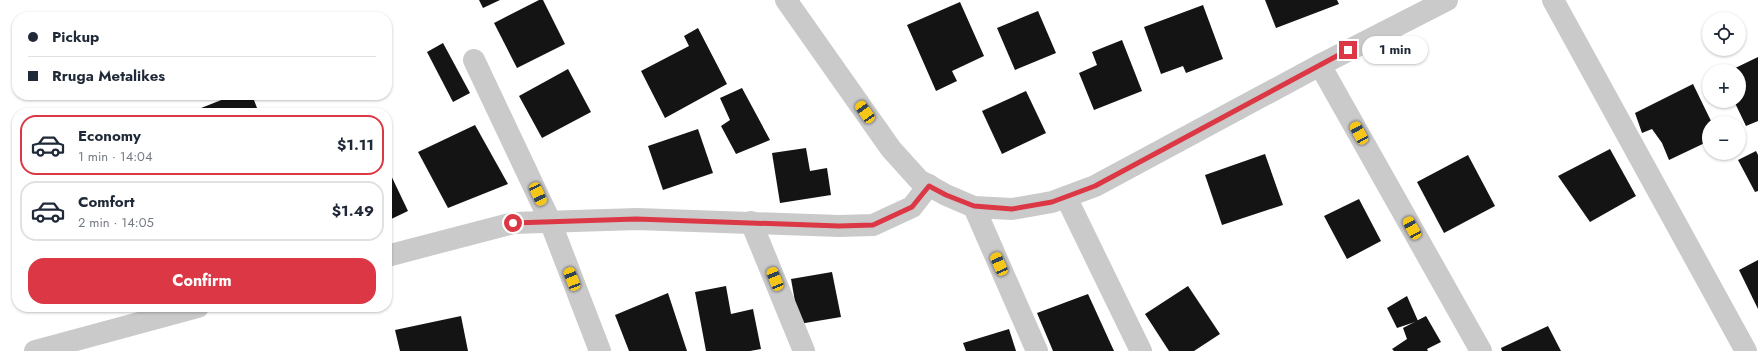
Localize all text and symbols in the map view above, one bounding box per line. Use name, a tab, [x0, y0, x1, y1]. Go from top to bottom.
map controls	[1702, 12, 1746, 160]
button: locate	[1702, 12, 1746, 56]
text: Pickup	[52, 26, 99, 48]
callout: 1 min	[1362, 36, 1428, 64]
text: 1 min	[1379, 40, 1411, 59]
route end	[1339, 41, 1357, 59]
button: +	[1702, 64, 1746, 108]
text: Rruga Metalikes	[52, 65, 165, 87]
car	[853, 99, 877, 125]
button: −	[1702, 116, 1746, 160]
car	[1348, 120, 1370, 146]
text: Economy	[78, 125, 141, 147]
icon: car	[30, 127, 66, 163]
text: $1.11	[337, 134, 374, 156]
text: 1 min · 14:04	[78, 147, 153, 166]
car	[527, 181, 549, 207]
text: Comfort	[78, 191, 135, 213]
icon: car	[30, 193, 66, 229]
text: $1.49	[332, 200, 374, 222]
text: 2 min · 14:05	[78, 213, 154, 232]
route start	[504, 214, 522, 232]
car	[1401, 215, 1423, 241]
car	[989, 251, 1009, 277]
button: Confirm	[28, 258, 376, 304]
car	[562, 266, 582, 292]
car	[765, 266, 785, 292]

